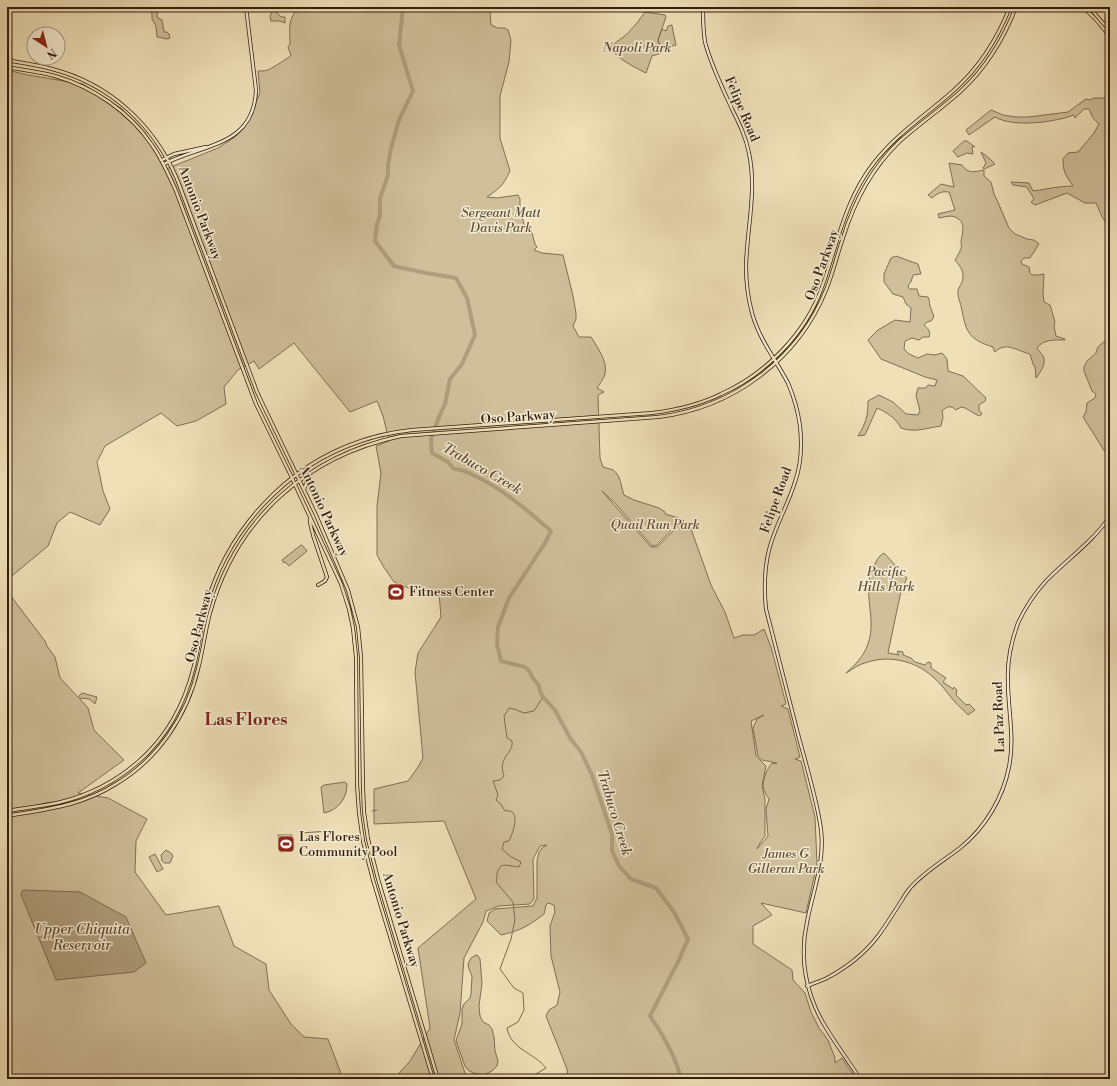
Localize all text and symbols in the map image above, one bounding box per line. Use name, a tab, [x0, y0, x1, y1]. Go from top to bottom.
north arrow	[26, 26, 66, 66]
park label: Napoli Park	[602, 40, 672, 56]
text: N	[43, 45, 59, 62]
street label: Felipe Road	[721, 74, 763, 145]
street label: Antonio Parkway	[174, 163, 226, 263]
park label: Sergeant Matt Davis Park	[461, 205, 542, 236]
street label: Oso Parkway	[802, 227, 843, 303]
street label: Oso Parkway	[480, 406, 556, 428]
water label: Trabuco Creek	[439, 439, 525, 499]
street label: Antonio Parkway	[295, 462, 353, 560]
street label: Felipe Road	[757, 464, 796, 535]
park label: Quail Run Park	[611, 517, 700, 533]
park label: Pacific Hills Park	[857, 564, 915, 595]
sports icon: Fitness Center	[386, 582, 406, 602]
place label: Fitness Center	[409, 584, 495, 600]
street label: Oso Parkway	[182, 587, 216, 664]
street label: La Paz Road	[990, 680, 1008, 753]
district label: Las Flores	[204, 709, 288, 731]
water label: Trabuco Creek	[592, 768, 636, 858]
place label: Las Flores Community Pool	[299, 829, 398, 860]
sports icon: Las Flores Community Pool	[276, 834, 296, 854]
park label: James G Gilleran Park	[747, 846, 825, 877]
street label: Antonio Parkway	[379, 869, 423, 970]
water label: Upper Chiquita Reservoir	[34, 921, 130, 955]

